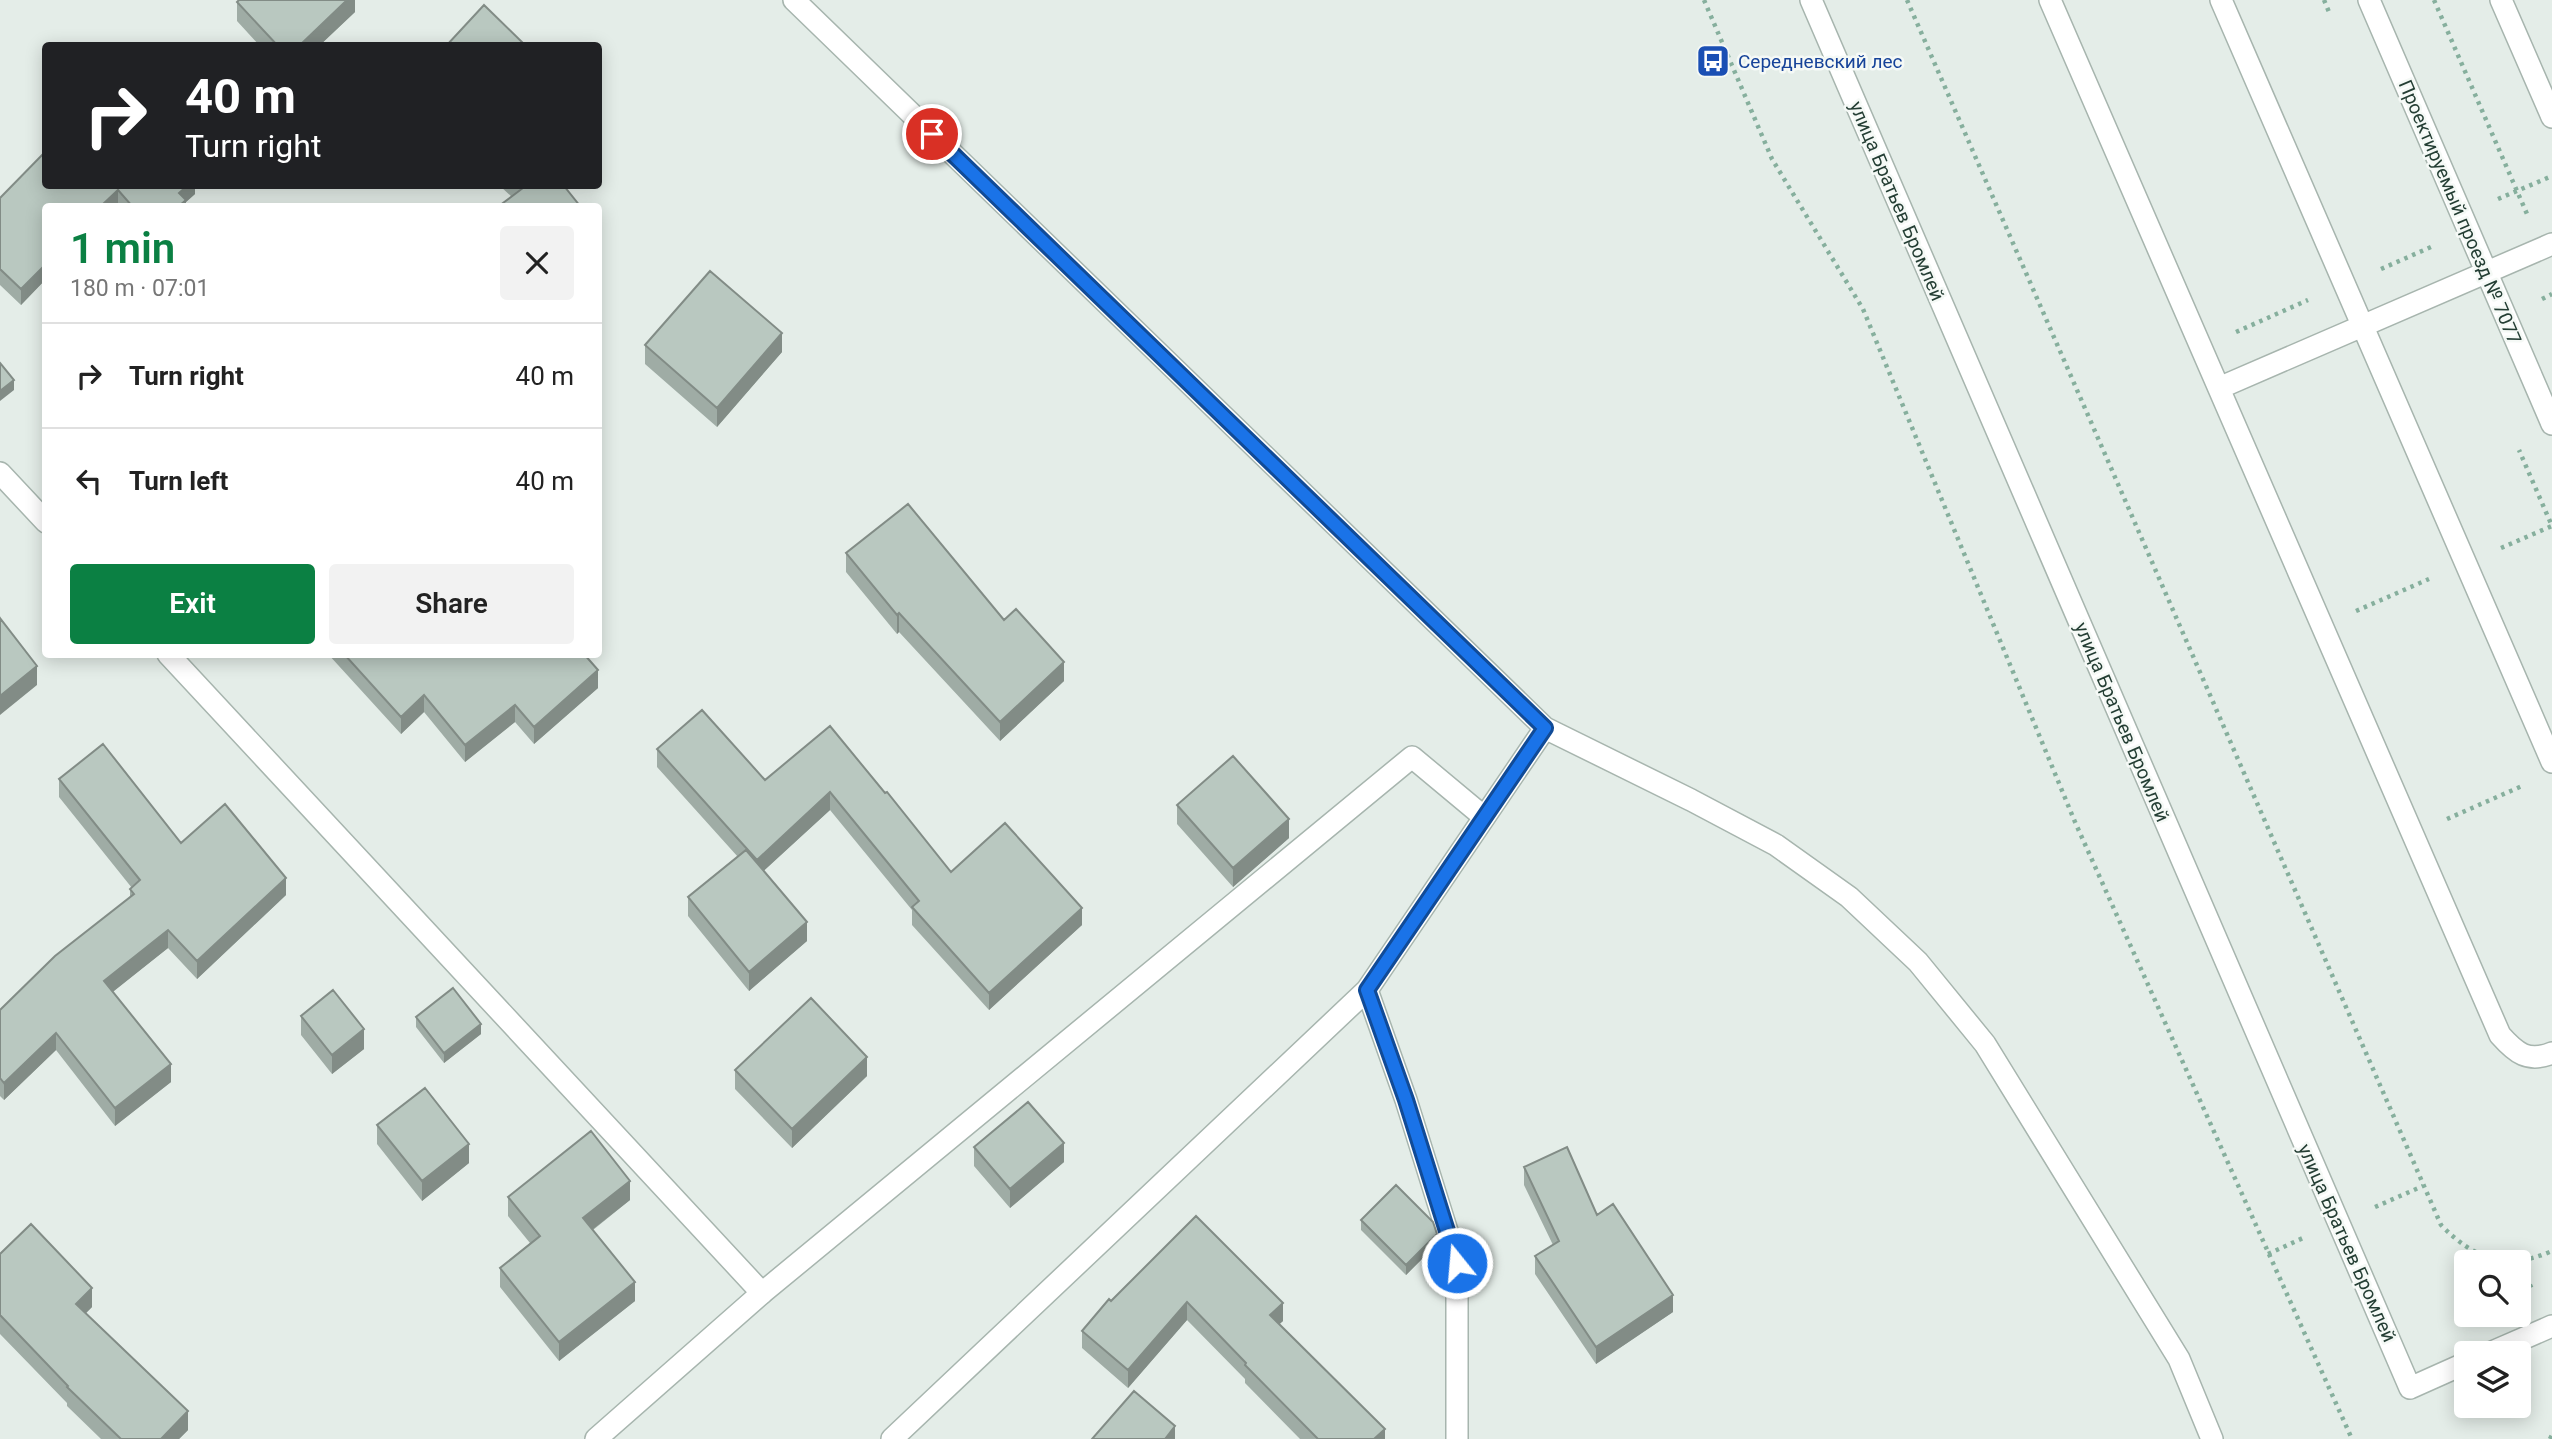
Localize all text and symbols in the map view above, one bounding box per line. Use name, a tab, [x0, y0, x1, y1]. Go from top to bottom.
bus stop icon: Середневский лес	[1694, 42, 1732, 80]
place label: Середневский лес	[1738, 50, 1902, 73]
text: 40 m	[185, 68, 296, 125]
icon: right	[70, 70, 161, 161]
street label: Проектируемый проезд № 7077	[2394, 76, 2526, 348]
street label: улица Братьев Бромлей	[1845, 98, 1949, 304]
pin	[902, 104, 962, 164]
icon: arrive	[913, 115, 951, 153]
text: Turn right	[185, 127, 321, 165]
text: 1 min	[70, 224, 175, 273]
button: close	[500, 226, 574, 300]
text: 180 m · 07:01	[70, 275, 209, 302]
icon: right	[70, 357, 108, 395]
text: Turn right	[129, 361, 244, 391]
text: 40 m	[516, 361, 574, 391]
icon: left	[70, 462, 108, 500]
text: Turn left	[129, 466, 228, 496]
text: 40 m	[516, 466, 574, 496]
button: Exit	[70, 564, 315, 644]
button: Share	[329, 564, 574, 644]
street label: улица Братьев Бромлей	[2070, 619, 2174, 825]
street label: улица Братьев Бромлей	[2293, 1140, 2401, 1346]
position arrow	[1420, 1226, 1494, 1300]
map controls	[2454, 1250, 2531, 1418]
button: search	[2454, 1250, 2531, 1327]
button: layers	[2454, 1341, 2531, 1418]

